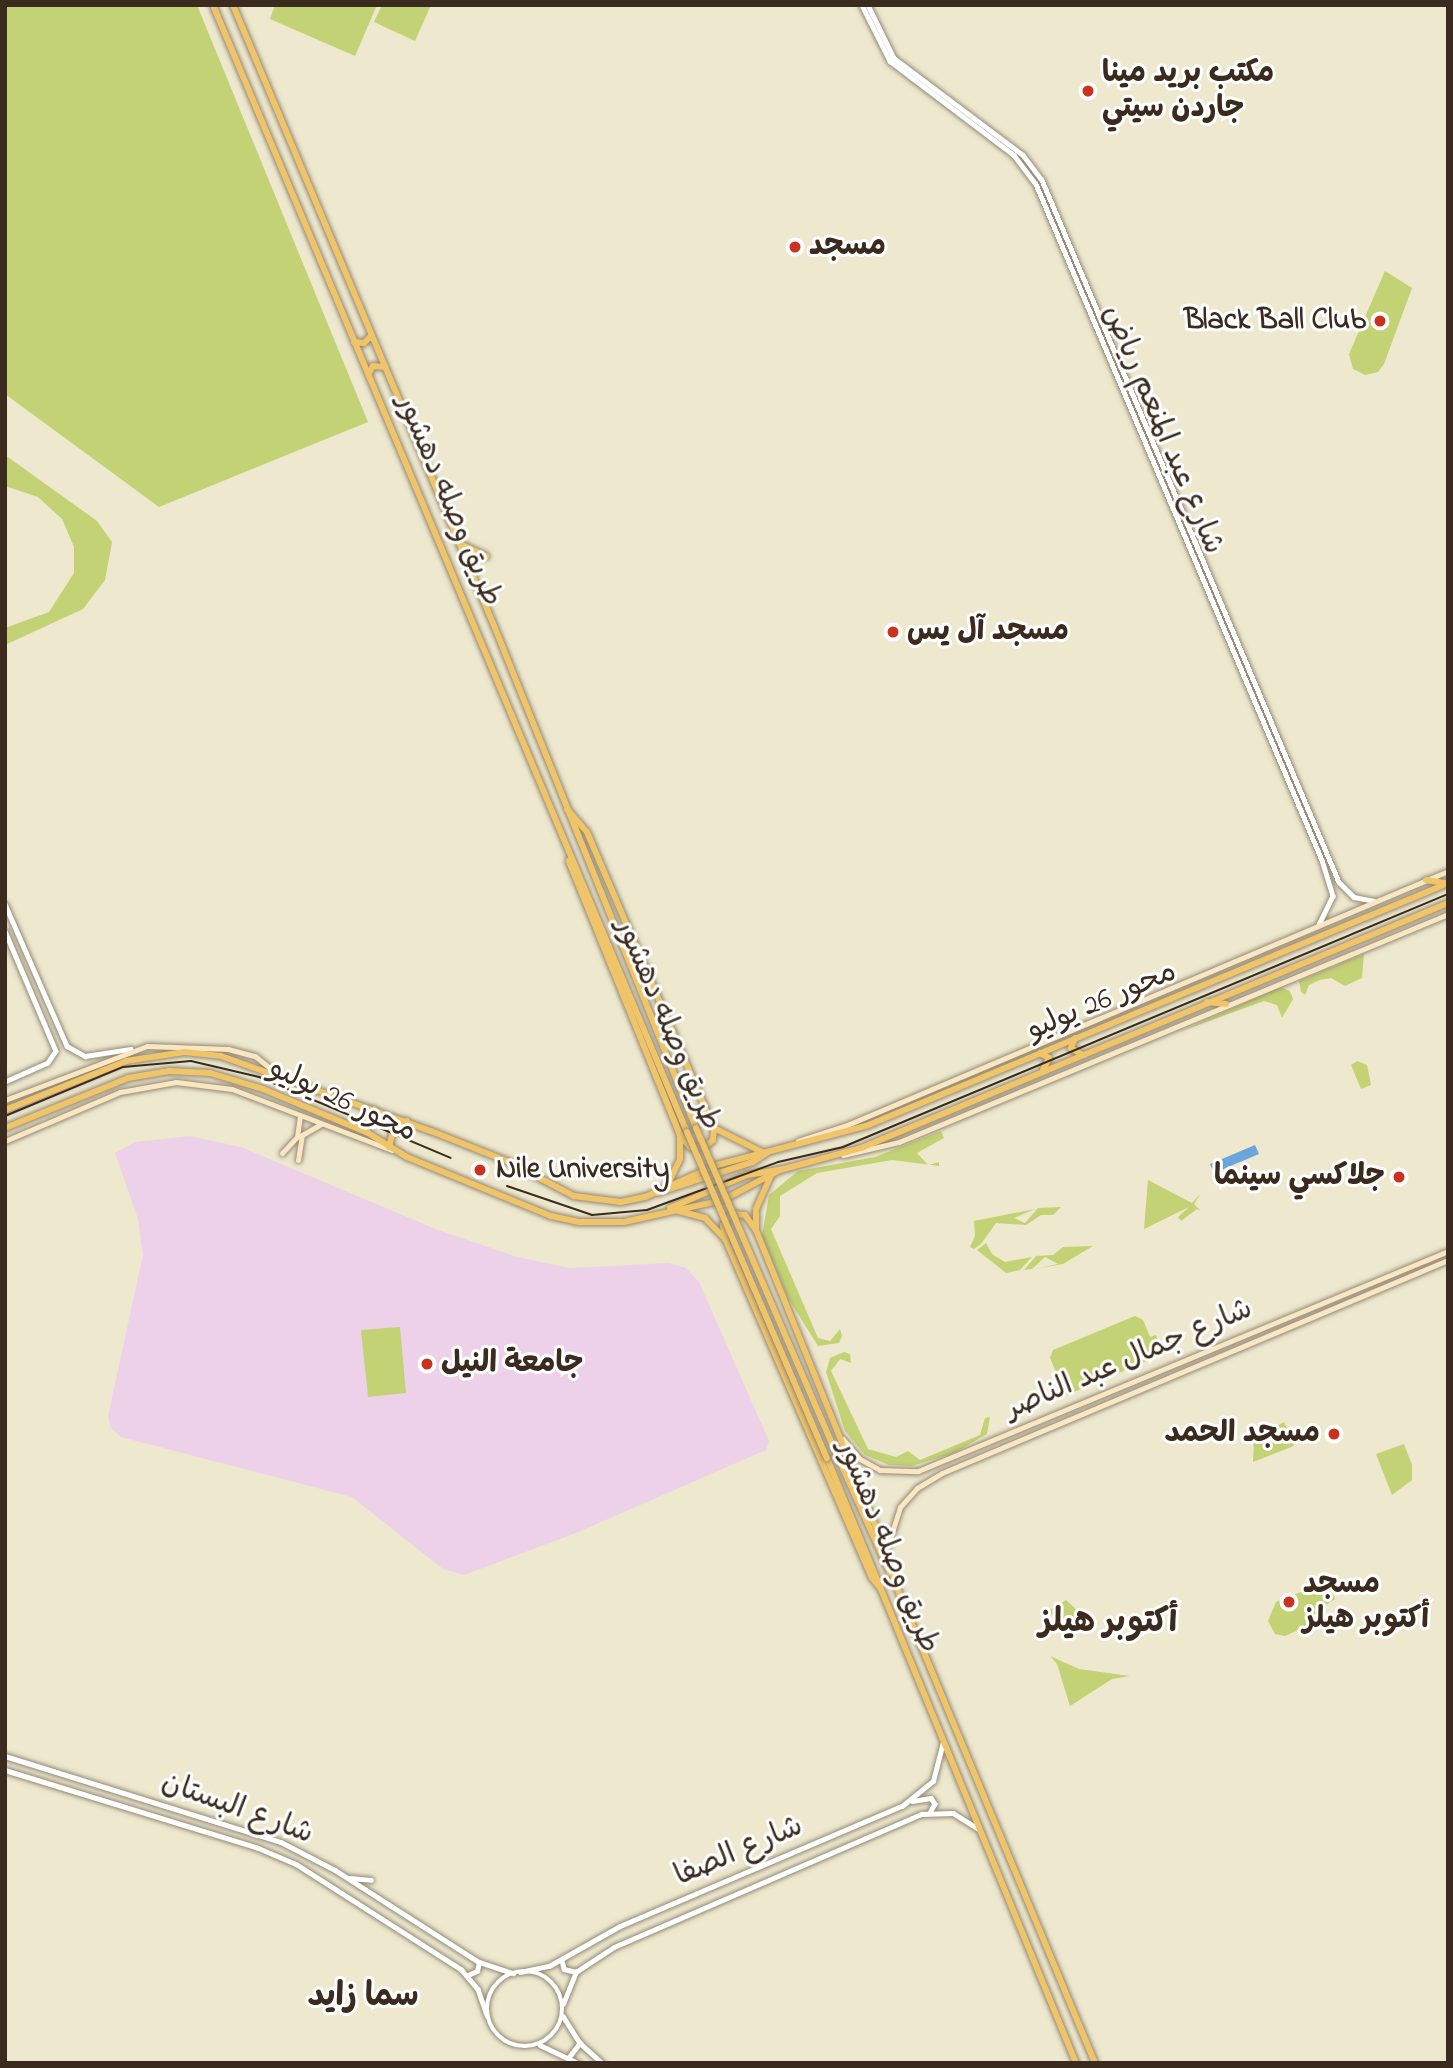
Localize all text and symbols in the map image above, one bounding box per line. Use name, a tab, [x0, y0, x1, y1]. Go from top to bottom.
place label: مكتب بريد مينا جاردن سيتي	[1102, 56, 1274, 126]
marker: مكتب بريد مينا جاردن سيتي	[1080, 83, 1096, 99]
place label: مسجد	[809, 229, 886, 265]
marker: مسجد	[787, 239, 803, 255]
street label: شارع عبد المنعم رياض	[1093, 300, 1231, 560]
place label: Black Ball Club	[1184, 303, 1366, 339]
marker: Black Ball Club	[1372, 313, 1388, 329]
street label: طريق وصله دهشور	[387, 390, 509, 612]
place label: مسجد آل يس	[907, 614, 1069, 650]
marker: مسجد آل يس	[885, 624, 901, 640]
street label: طريق وصله دهشور	[606, 914, 728, 1136]
street label: محور 26 يوليو	[1022, 954, 1182, 1050]
street label: محور 26 يوليو	[262, 1051, 422, 1151]
place label: Nile University	[496, 1152, 669, 1188]
place label: جلاكسي سينما	[1214, 1159, 1385, 1195]
marker: Nile University	[470, 1160, 490, 1180]
marker: جلاكسي سينما	[1391, 1169, 1407, 1185]
street label: شارع جمال عبد الناصر	[1000, 1292, 1258, 1428]
place label: جامعة النيل	[441, 1346, 583, 1382]
marker: جامعة النيل	[419, 1356, 435, 1372]
place label: مسجد الحمد	[1165, 1416, 1320, 1452]
marker: مسجد الحمد	[1326, 1426, 1342, 1442]
street label: طريق وصله دهشور	[828, 1435, 946, 1659]
place label: مسجد أكتوبر هيلز	[1303, 1567, 1429, 1638]
marker: مسجد أكتوبر هيلز	[1281, 1594, 1297, 1610]
district label: أكتوبر هيلز	[1039, 1604, 1177, 1644]
street label: شارع البستان	[156, 1765, 318, 1853]
street label: شارع الصفا	[669, 1809, 809, 1895]
district label: سما زايد	[307, 1978, 419, 2018]

